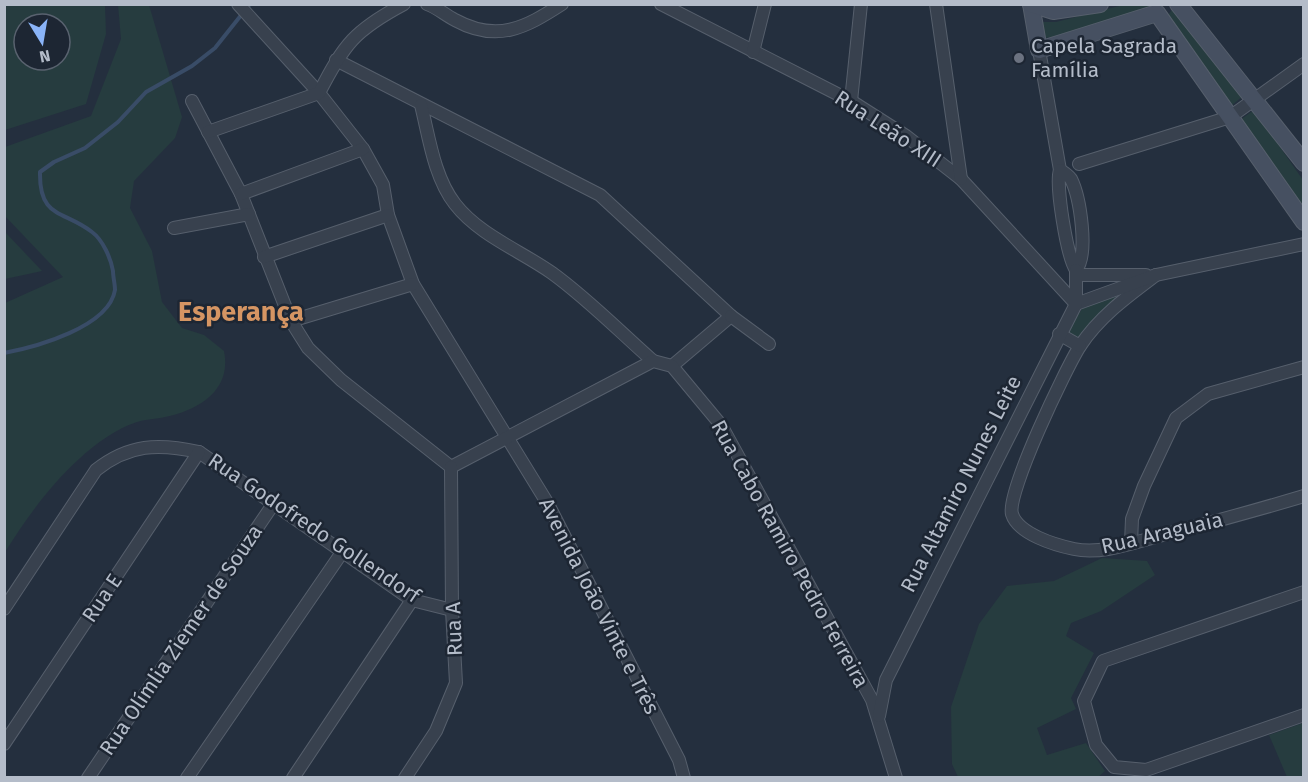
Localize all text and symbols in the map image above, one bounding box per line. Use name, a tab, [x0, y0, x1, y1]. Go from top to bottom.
north arrow	[12, 12, 72, 72]
place label: Capela Sagrada Família	[1031, 33, 1177, 83]
text: N	[38, 46, 52, 67]
marker: Capela Sagrada Família	[1012, 51, 1026, 65]
street label: Rua Leão XIII	[830, 85, 946, 173]
district label: Esperança	[178, 296, 304, 328]
street label: Rua Altamiro Nunes Leite	[895, 371, 1027, 597]
street label: Rua Cabo Ramiro Pedro Ferreira	[705, 416, 875, 692]
street label: Rua Godofredo Gollendorf	[203, 447, 427, 610]
street label: Avenida João Vinte e Três	[533, 493, 665, 719]
street label: Rua Araguaia	[1099, 506, 1225, 560]
street label: Rua Olímlia Ziemer de Souza	[94, 520, 268, 760]
street label: Rua E	[76, 569, 128, 627]
street label: Rua A	[440, 602, 468, 656]

